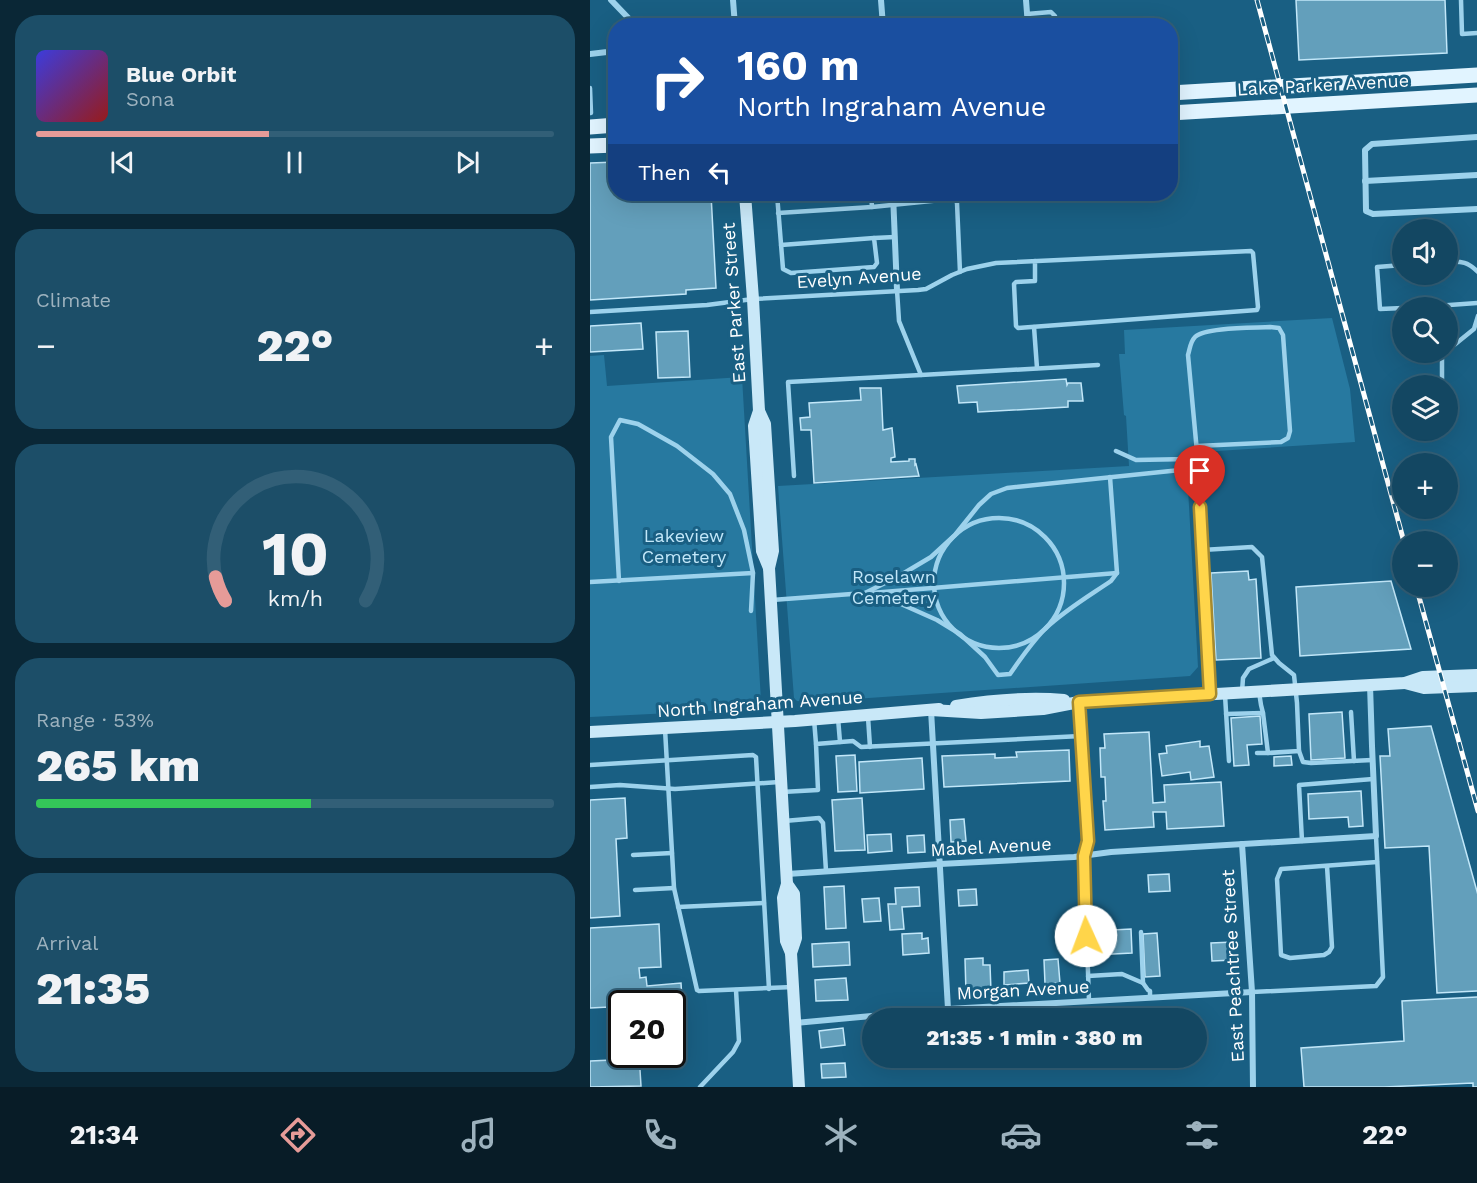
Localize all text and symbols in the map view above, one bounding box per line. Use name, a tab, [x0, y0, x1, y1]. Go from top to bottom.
text: 160 m	[737, 41, 860, 90]
icon: right	[638, 42, 716, 120]
text: Blue Orbit	[126, 62, 236, 87]
street label: Lake Parker Avenue	[1236, 70, 1409, 99]
text: Sona	[126, 87, 175, 111]
text: North Ingraham Avenue	[737, 91, 1046, 123]
icon: previous	[106, 146, 139, 179]
icon: pause	[278, 146, 311, 179]
icon: next	[451, 146, 484, 179]
icon: left	[703, 156, 736, 189]
text: Then	[638, 160, 691, 185]
map controls	[1392, 219, 1458, 597]
button: sound	[1392, 219, 1458, 285]
street label: East Parker Street	[717, 222, 750, 384]
street label: Evelyn Avenue	[796, 263, 922, 292]
text: Climate	[36, 288, 111, 312]
button: search	[1392, 297, 1458, 363]
text: 22°	[257, 319, 333, 372]
text: −	[36, 326, 56, 365]
text: +	[534, 326, 554, 365]
button: layers	[1392, 375, 1458, 441]
pin	[1174, 445, 1225, 507]
button: +	[1392, 453, 1458, 519]
icon: arrive	[1183, 454, 1216, 487]
text: 10	[261, 517, 329, 590]
park label: Lakeview Cemetery	[642, 525, 727, 567]
button: −	[1392, 531, 1458, 597]
park label: Roselawn Cemetery	[852, 566, 937, 608]
text: km/h	[267, 586, 323, 611]
street label: North Ingraham Avenue	[656, 686, 864, 721]
text: Range · 53%	[36, 708, 154, 732]
text: 265 km	[36, 739, 200, 792]
street label: Mabel Avenue	[930, 833, 1052, 860]
street label: East Peachtree Street	[1217, 869, 1248, 1063]
position arrow	[1054, 904, 1118, 968]
text: Arrival	[36, 931, 98, 955]
text: 21:35	[36, 962, 150, 1015]
street label: Morgan Avenue	[956, 976, 1090, 1003]
speed limit sign: 20	[608, 990, 686, 1068]
text: 21:35 · 1 min · 380 m	[926, 1025, 1143, 1050]
icon: directions	[277, 1114, 319, 1156]
icon: music	[458, 1114, 500, 1156]
icon: phone	[639, 1114, 681, 1156]
icon: climate	[820, 1114, 862, 1156]
icon: car	[1000, 1114, 1042, 1156]
icon: filters	[1181, 1114, 1223, 1156]
text: 21:34	[69, 1119, 139, 1151]
text: 22°	[1362, 1119, 1408, 1151]

